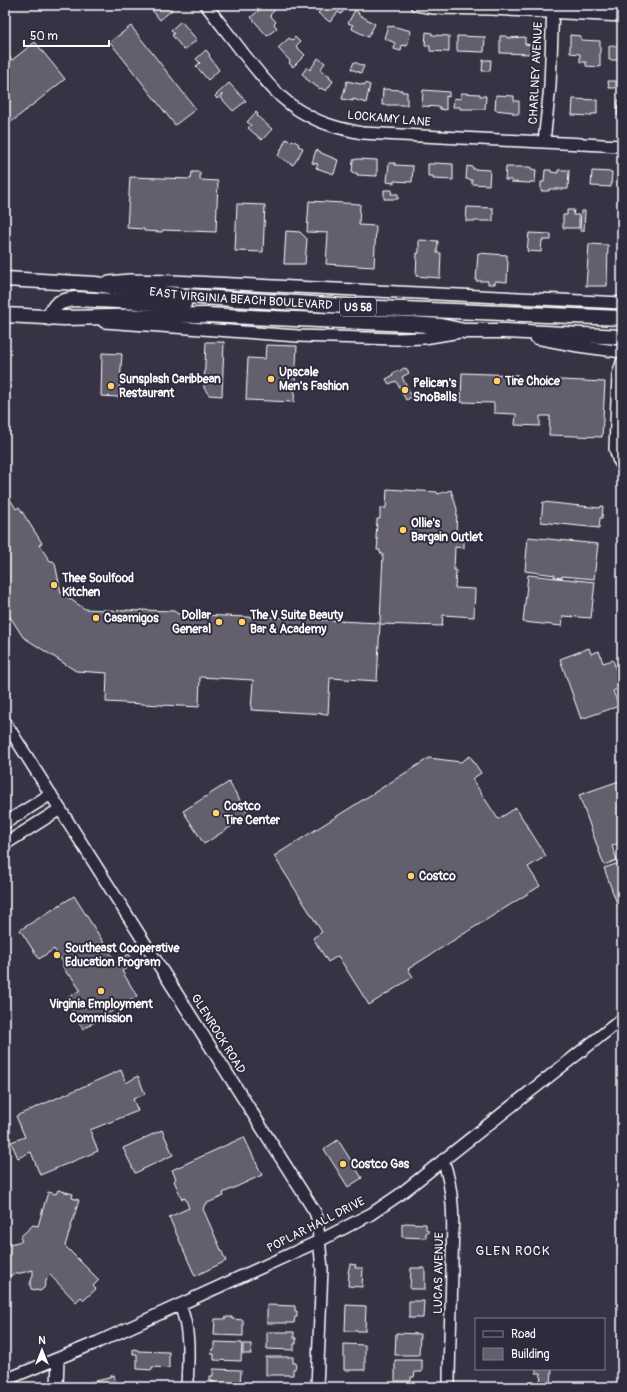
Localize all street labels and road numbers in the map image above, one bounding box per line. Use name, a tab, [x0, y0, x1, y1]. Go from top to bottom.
street label: CHARLNEY AVENUE	[526, 21, 546, 125]
street label: LOCKAMY LANE	[347, 108, 431, 130]
street label: EAST VIRGINIA BEACH BOULEVARD	[149, 284, 334, 313]
road number: US 58	[340, 298, 376, 316]
street label: GLENROCK ROAD	[188, 991, 249, 1077]
street label: POPLAR HALL DRIVE	[265, 1194, 367, 1256]
street label: LUCAS AVENUE	[431, 1232, 447, 1314]

